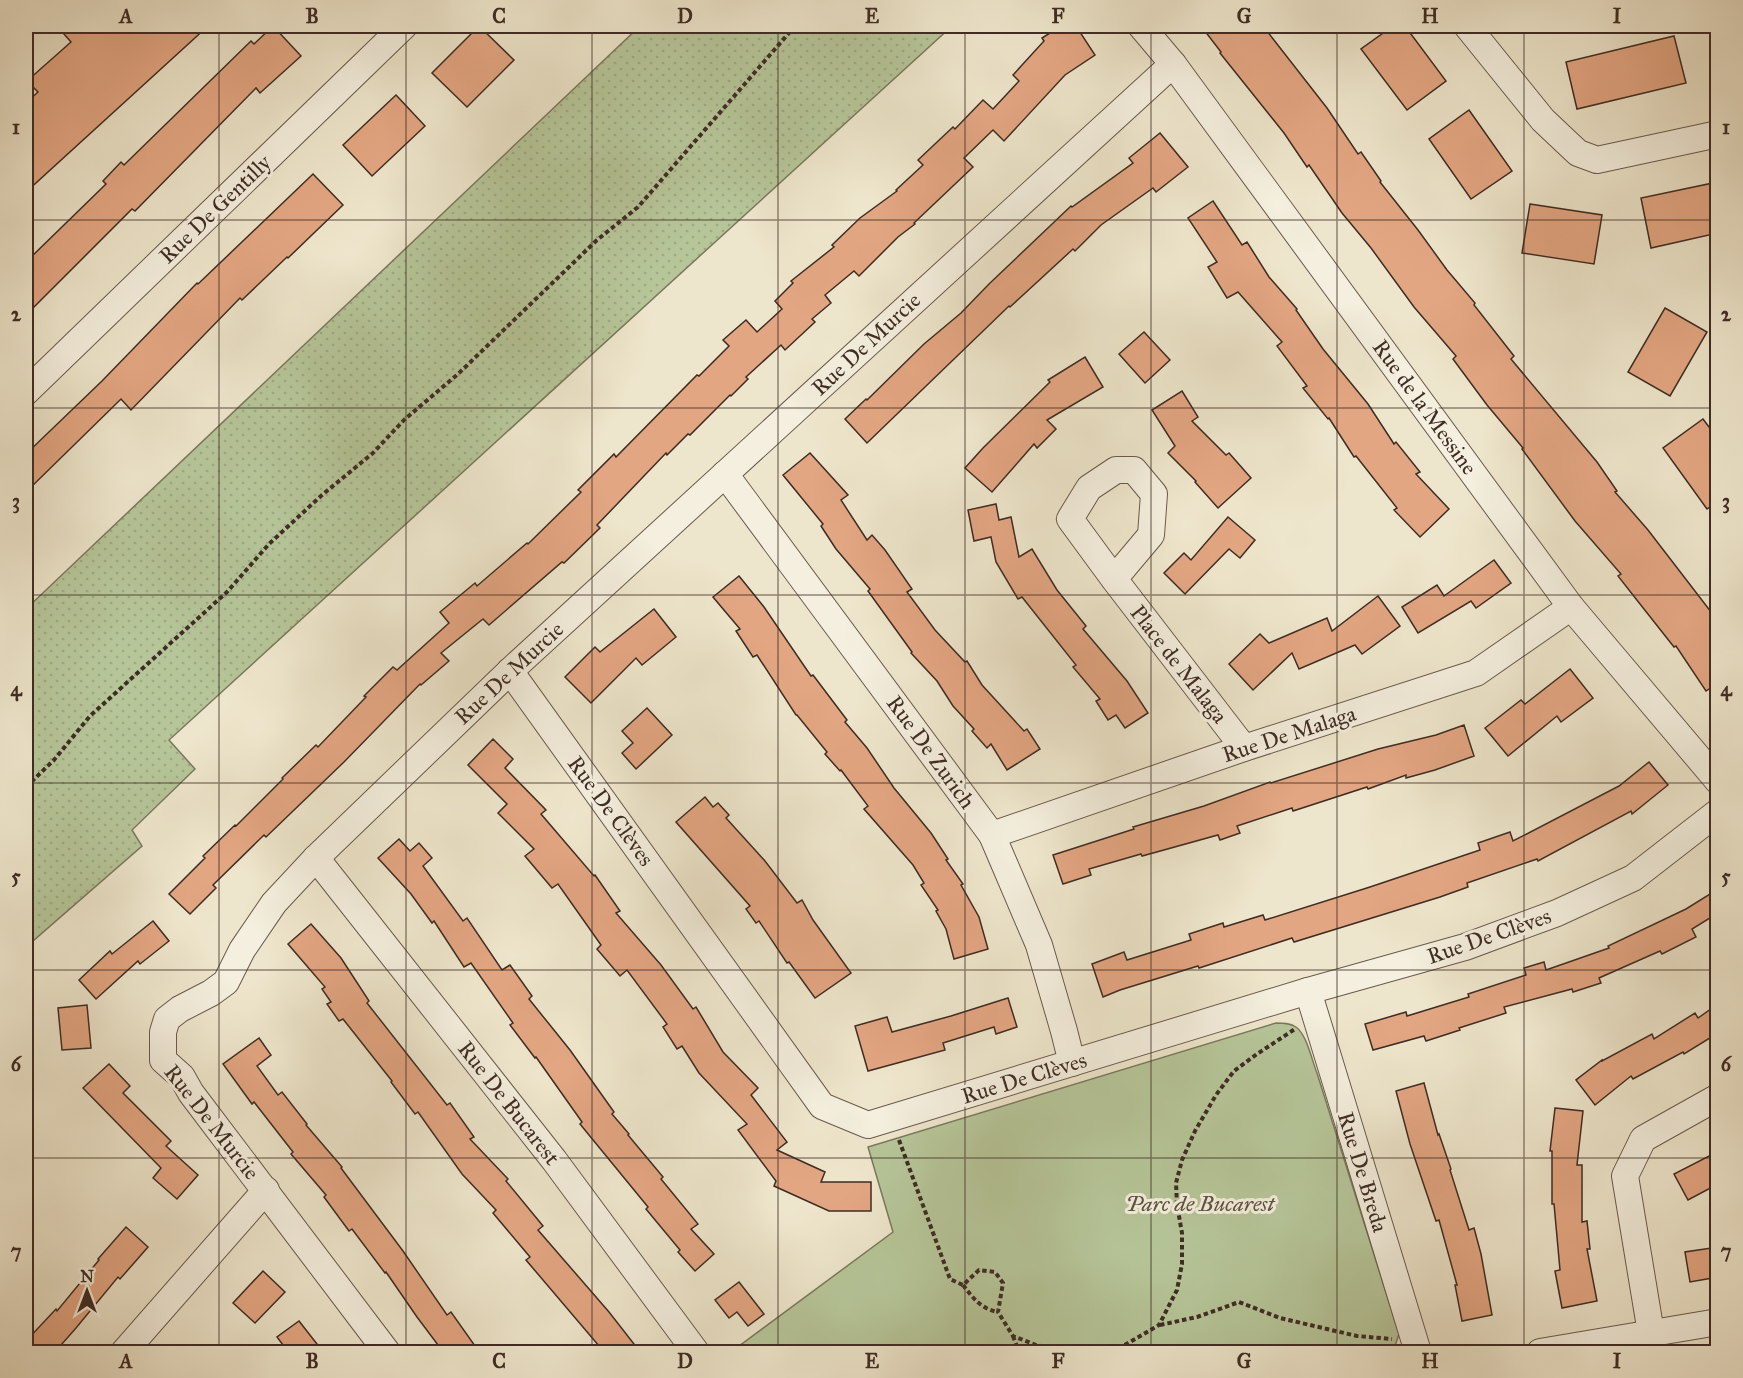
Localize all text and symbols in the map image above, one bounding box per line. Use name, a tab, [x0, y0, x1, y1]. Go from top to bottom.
text: A	[117, 4, 133, 28]
text: B	[305, 4, 319, 28]
text: C	[492, 4, 506, 28]
text: D	[677, 4, 693, 28]
text: E	[865, 4, 880, 28]
text: F	[1051, 4, 1065, 28]
text: G	[1237, 4, 1252, 28]
text: H	[1421, 4, 1439, 28]
text: I	[1613, 4, 1622, 28]
text: 1	[12, 115, 20, 139]
text: 1	[1722, 115, 1730, 139]
street label: Rue De Gentilly	[153, 148, 277, 269]
street label: Rue De Murcie	[806, 287, 926, 401]
text: 2	[11, 302, 22, 326]
text: 2	[1721, 302, 1732, 326]
street label: Rue de la Messine	[1367, 334, 1483, 480]
text: 3	[12, 489, 20, 514]
text: 3	[1722, 489, 1730, 514]
street label: Place de Malaga	[1124, 599, 1234, 729]
street label: Rue De Murcie	[449, 616, 569, 730]
text: 4	[10, 677, 22, 702]
text: 4	[1720, 677, 1732, 702]
street label: Rue De Zurich	[881, 690, 981, 814]
street label: Rue De Malaga	[1219, 699, 1360, 768]
street label: Rue De Clèves	[562, 751, 660, 871]
text: 5	[11, 864, 21, 888]
text: 5	[1721, 864, 1731, 888]
street label: Rue De Clèves	[1423, 902, 1555, 970]
street label: Rue De Bucarest	[452, 1036, 566, 1171]
street label: Rue De Clèves	[958, 1046, 1090, 1110]
text: 6	[11, 1052, 23, 1076]
text: 6	[1721, 1052, 1733, 1076]
street label: Rue De Murcie	[159, 1059, 265, 1185]
street label: Rue De Breda	[1332, 1109, 1394, 1236]
park label: Parc de Bucarest	[1126, 1190, 1275, 1217]
text: 7	[11, 1239, 22, 1263]
text: 7	[1721, 1239, 1732, 1263]
north arrow	[57, 1261, 117, 1321]
text: N	[80, 1267, 94, 1286]
text: A	[117, 1349, 133, 1373]
text: B	[305, 1349, 319, 1373]
text: C	[492, 1349, 506, 1373]
text: D	[677, 1349, 693, 1373]
text: E	[865, 1349, 880, 1373]
text: F	[1051, 1349, 1065, 1373]
text: G	[1237, 1349, 1252, 1373]
text: H	[1421, 1349, 1439, 1373]
text: I	[1613, 1349, 1622, 1373]

